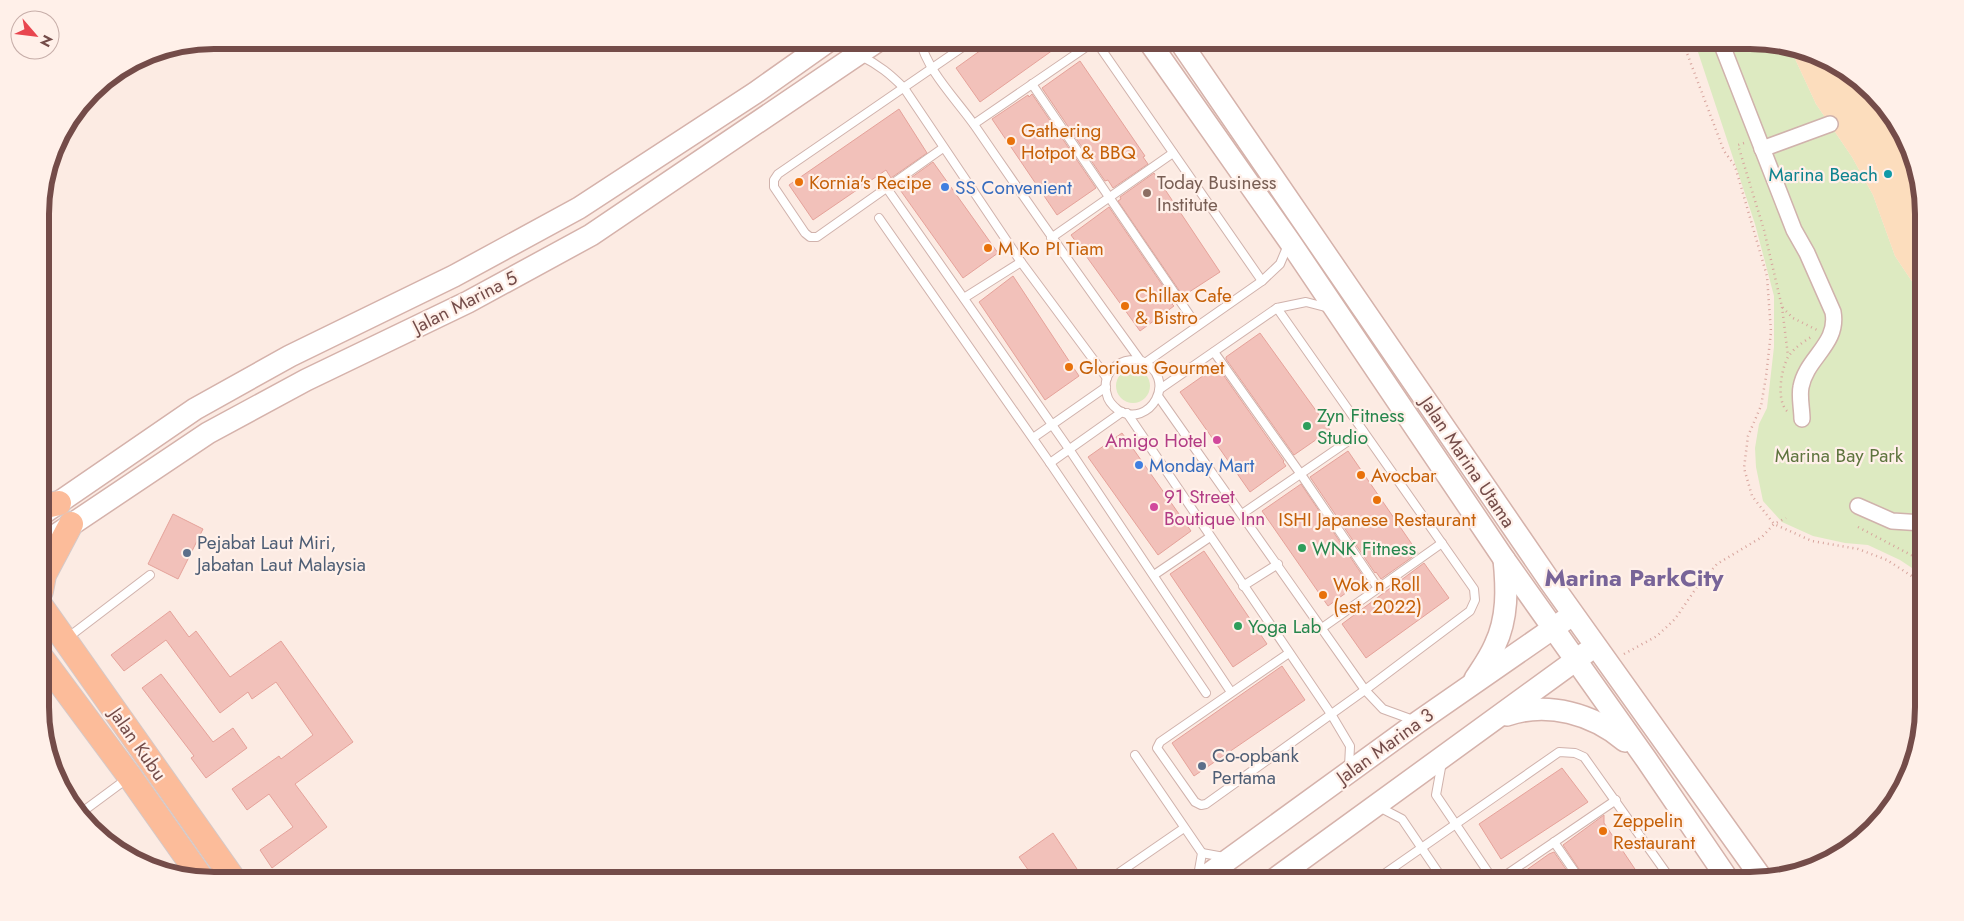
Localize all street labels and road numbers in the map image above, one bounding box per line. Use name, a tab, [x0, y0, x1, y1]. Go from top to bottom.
street label: Jalan Marina 5	[405, 264, 522, 341]
street label: Jalan Marina Utama	[1412, 388, 1522, 533]
street label: Jalan Kubu	[101, 699, 173, 786]
street label: Jalan Marina 3	[1328, 702, 1439, 792]

